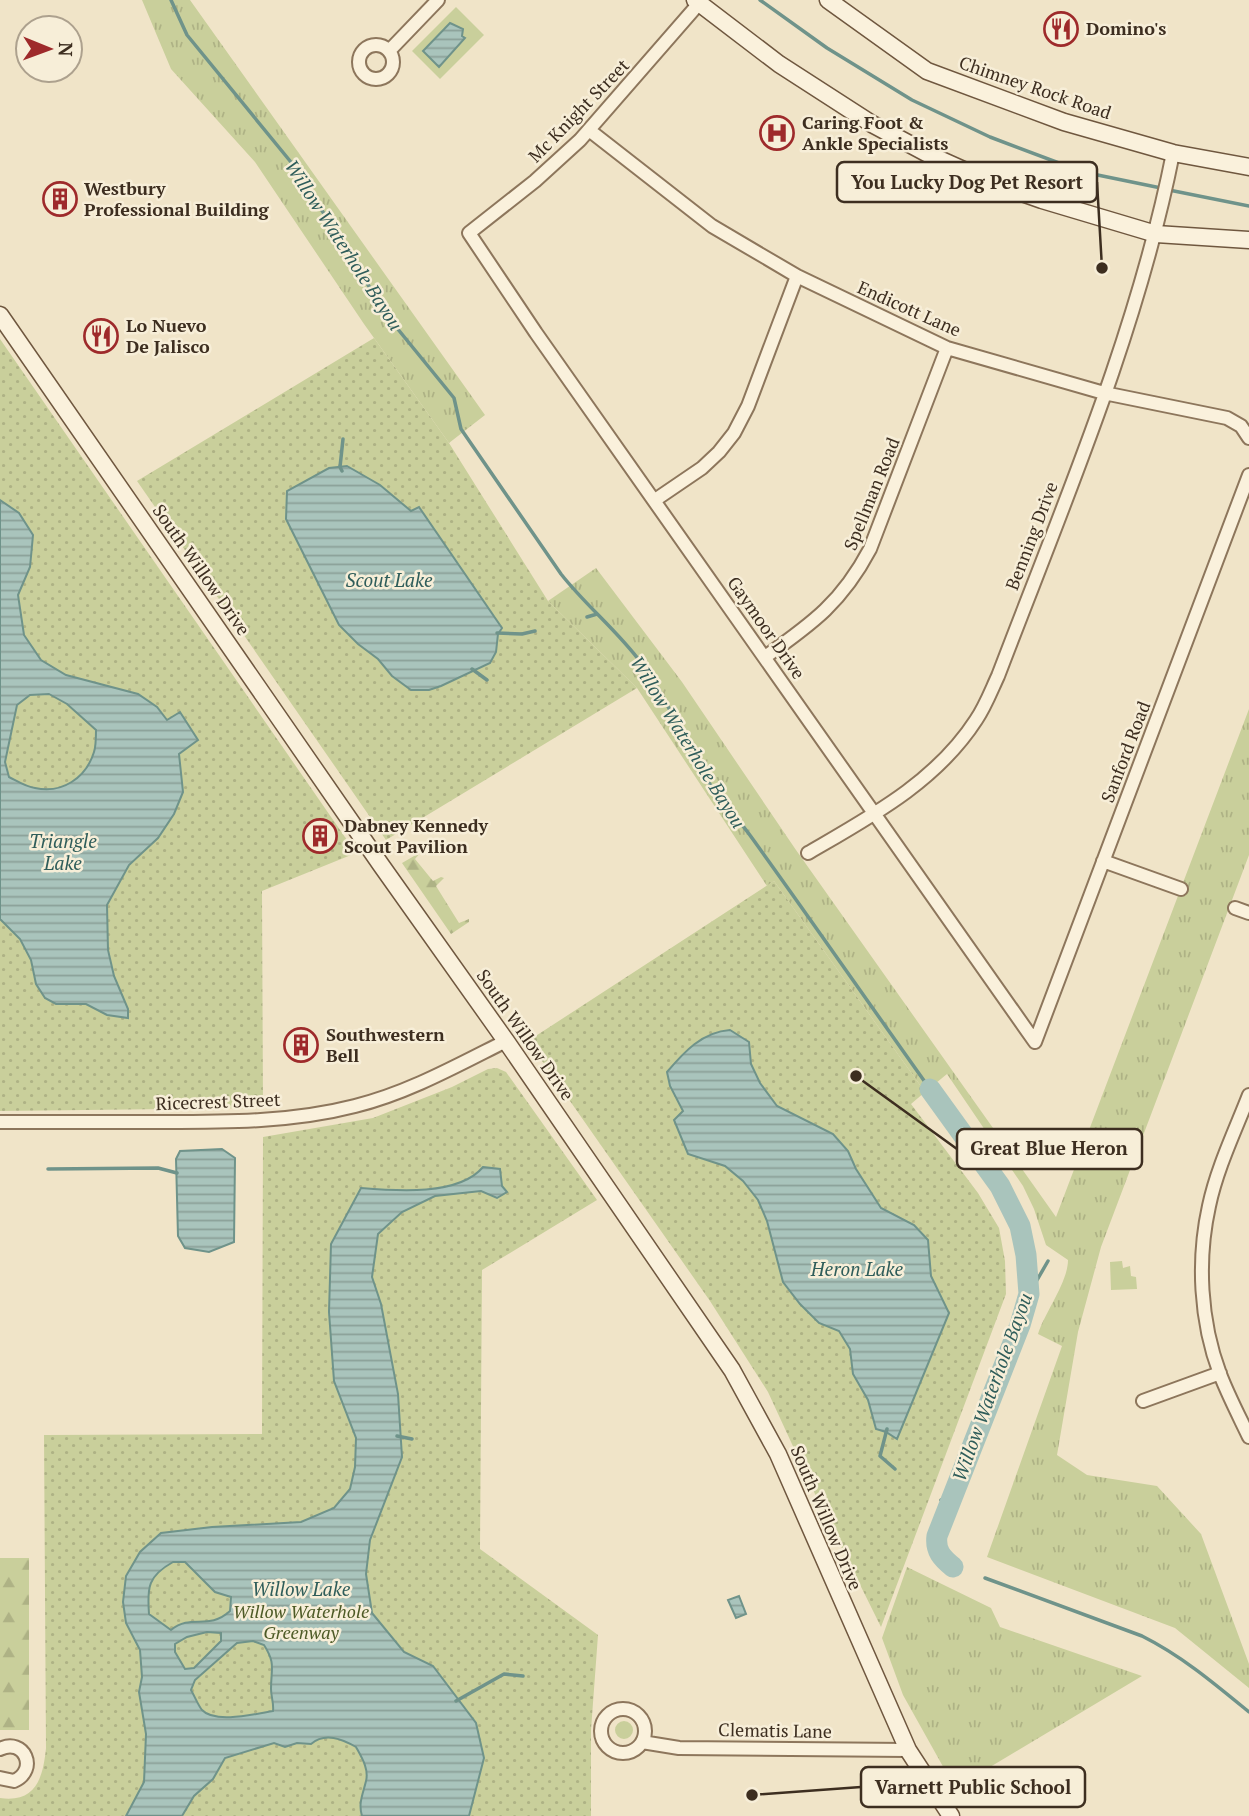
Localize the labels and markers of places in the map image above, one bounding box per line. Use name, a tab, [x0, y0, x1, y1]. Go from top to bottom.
restaurant icon: Domino's	[1042, 10, 1080, 48]
place label: Domino's	[1086, 16, 1166, 40]
place label: Caring Foot & Ankle Specialists	[802, 110, 949, 155]
hospital icon: Caring Foot & Ankle Specialists	[758, 114, 796, 152]
callout: You Lucky Dog Pet Resort	[837, 162, 1097, 202]
place label: Westbury Professional Building	[84, 176, 270, 221]
building icon: Westbury Professional Building	[41, 180, 79, 218]
place label: Lo Nuevo De Jalisco	[126, 313, 210, 358]
restaurant icon: Lo Nuevo De Jalisco	[82, 317, 120, 355]
place label: Dabney Kennedy Scout Pavilion	[344, 813, 488, 858]
building icon: Dabney Kennedy Scout Pavilion	[301, 817, 339, 855]
place label: Southwestern Bell	[326, 1022, 445, 1067]
building icon: Southwestern Bell	[282, 1026, 320, 1064]
callout: Great Blue Heron	[957, 1129, 1142, 1169]
callout: Varnett Public School	[861, 1767, 1085, 1807]

